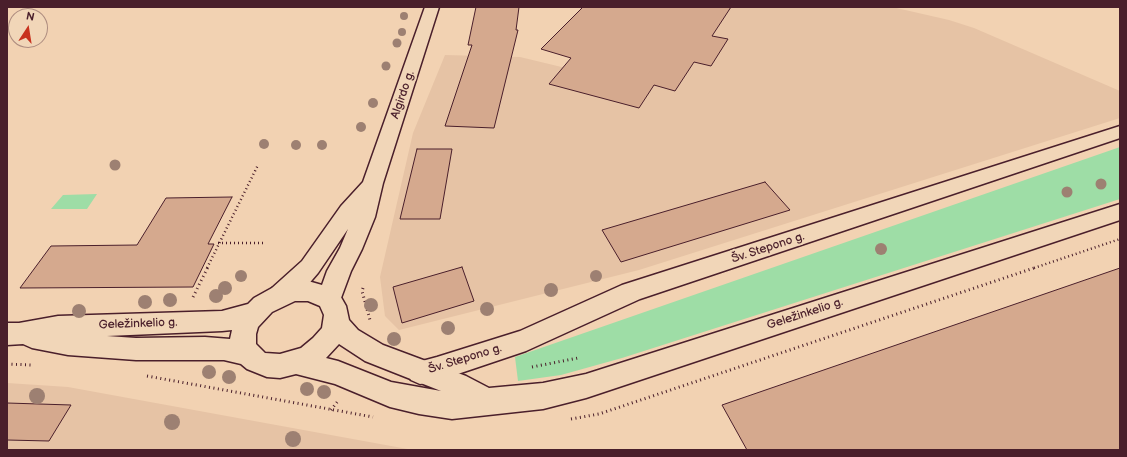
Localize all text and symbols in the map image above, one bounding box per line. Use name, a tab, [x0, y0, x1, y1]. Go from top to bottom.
north arrow	[8, 8, 48, 48]
text: N	[25, 10, 36, 24]
street label: Algirdo g.	[388, 69, 418, 121]
street label: Šv. Stepono g.	[730, 229, 806, 267]
street label: Geležinkelio g.	[765, 295, 845, 333]
street label: Geležinkelio g.	[98, 315, 178, 333]
street label: Šv. Stepono g.	[427, 341, 503, 377]

